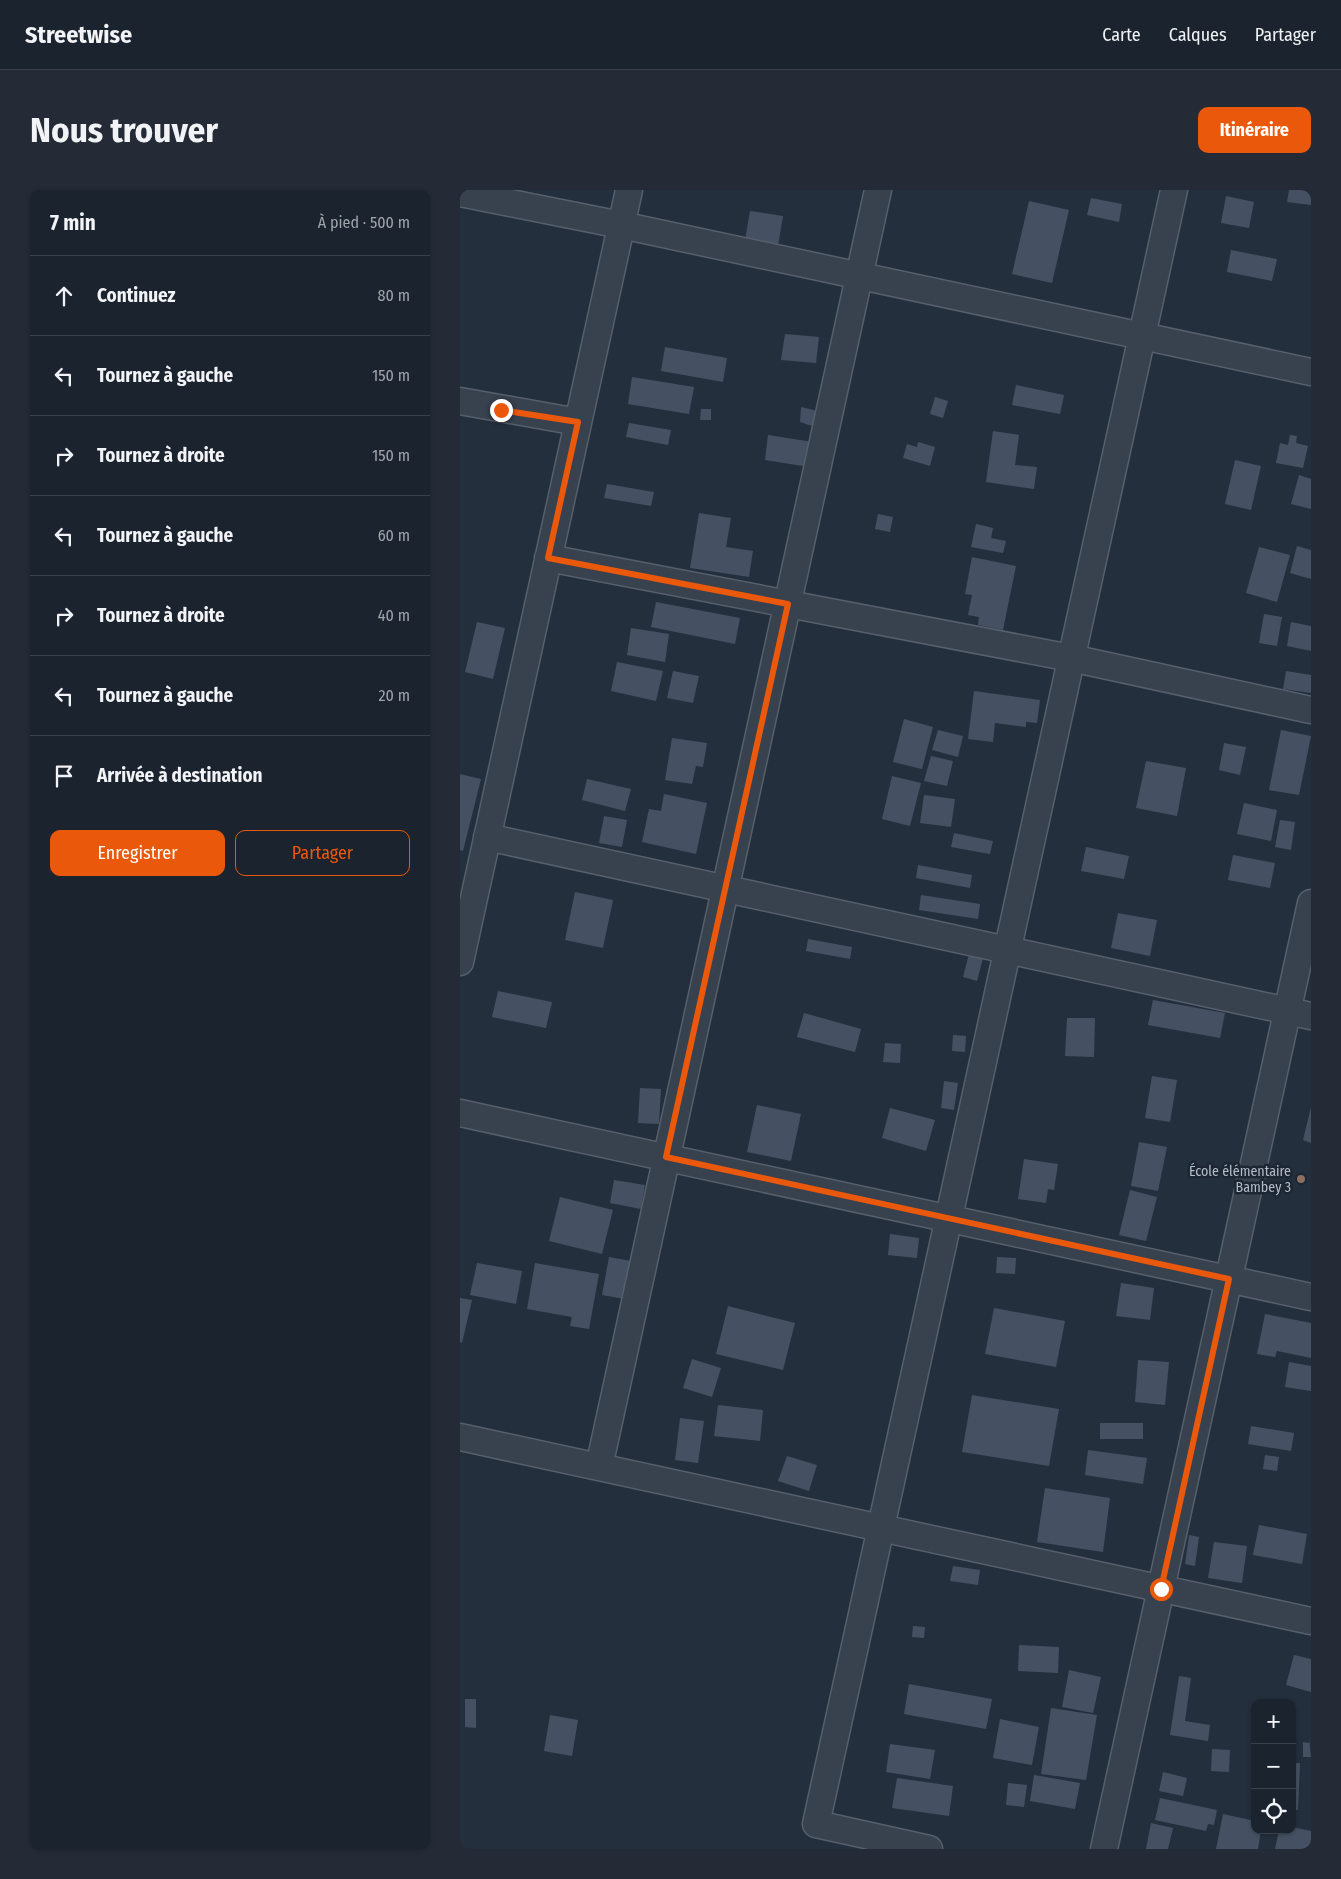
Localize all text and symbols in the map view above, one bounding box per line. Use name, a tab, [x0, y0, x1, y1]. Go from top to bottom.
text: Streetwise	[25, 21, 132, 49]
text: Carte	[1102, 24, 1141, 46]
text: Calques	[1169, 24, 1227, 46]
text: Partager	[1255, 24, 1316, 46]
button: Itinéraire	[1198, 107, 1311, 153]
text: Nous trouver	[30, 109, 218, 151]
text: 7 min	[50, 210, 96, 236]
text: À pied · 500 m	[318, 213, 410, 232]
icon: ahead	[50, 282, 78, 310]
text: Continuez	[97, 284, 176, 307]
text: 80 m	[378, 286, 410, 305]
icon: left	[50, 362, 78, 390]
text: Tournez à gauche	[97, 364, 233, 387]
text: 150 m	[372, 366, 410, 385]
route end	[490, 399, 513, 422]
icon: right	[50, 442, 78, 470]
text: Tournez à droite	[97, 444, 225, 467]
text: 150 m	[372, 446, 410, 465]
icon: left	[50, 522, 78, 550]
text: Tournez à gauche	[97, 524, 233, 547]
text: 60 m	[378, 526, 410, 545]
icon: right	[50, 602, 78, 630]
text: Tournez à droite	[97, 604, 225, 627]
text: 40 m	[378, 606, 410, 625]
icon: left	[50, 682, 78, 710]
text: Tournez à gauche	[97, 684, 233, 707]
text: 20 m	[379, 686, 410, 705]
icon: arrive	[50, 762, 78, 790]
text: Arrivée à destination	[97, 764, 263, 787]
button: Enregistrer	[50, 830, 225, 876]
button: Partager	[235, 830, 410, 876]
place label: École élémentaire Bambey 3	[1189, 1162, 1291, 1196]
marker: École élémentaire Bambey 3	[1295, 1173, 1307, 1185]
route start	[1150, 1578, 1173, 1601]
map controls	[1251, 1699, 1296, 1834]
button: +	[1251, 1699, 1296, 1744]
button: −	[1251, 1744, 1296, 1789]
button: locate	[1251, 1789, 1296, 1834]

